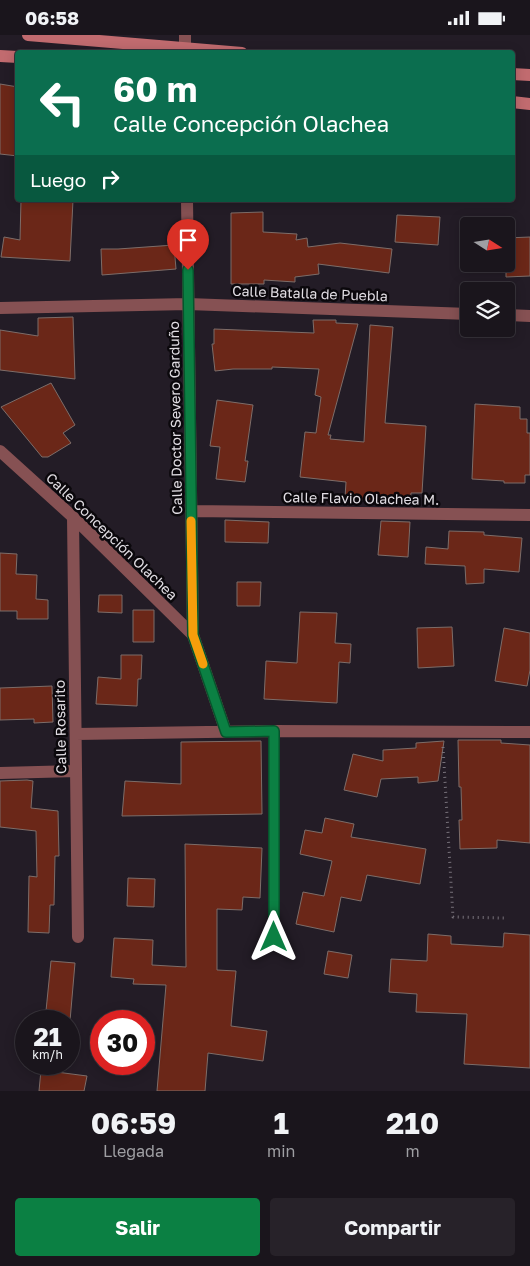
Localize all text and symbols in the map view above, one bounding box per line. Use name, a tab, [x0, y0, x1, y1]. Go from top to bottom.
text: 06:58	[25, 6, 79, 29]
text: 60 m	[113, 68, 197, 110]
icon: left	[30, 70, 95, 135]
text: Calle Concepción Olachea	[113, 110, 389, 137]
icon: right	[96, 165, 124, 193]
text: Luego	[30, 168, 86, 191]
north arrow	[460, 217, 515, 273]
map controls	[460, 217, 515, 337]
pin	[167, 219, 209, 270]
icon: arrive	[174, 226, 202, 254]
street label: Calle Batalla de Puebla	[232, 282, 388, 304]
button: layers	[460, 282, 515, 337]
street label: Calle Doctor Severo Garduño	[165, 321, 185, 515]
street label: Calle Concepción Olachea	[43, 469, 181, 603]
street label: Calle Flavio Olachea M.	[283, 488, 439, 508]
street label: Calle Rosarito	[51, 680, 69, 774]
position arrow	[247, 910, 299, 962]
speed limit sign: 30	[90, 1010, 155, 1075]
text: 21	[33, 1021, 62, 1052]
text: km/h	[32, 1047, 63, 1062]
text: 06:59	[91, 1105, 176, 1141]
text: 1	[273, 1105, 289, 1141]
text: 210	[386, 1105, 439, 1141]
text: Llegada	[103, 1141, 164, 1161]
text: min	[267, 1141, 295, 1161]
text: m	[406, 1141, 420, 1161]
button: Salir	[15, 1198, 260, 1256]
button: Compartir	[270, 1198, 515, 1256]

